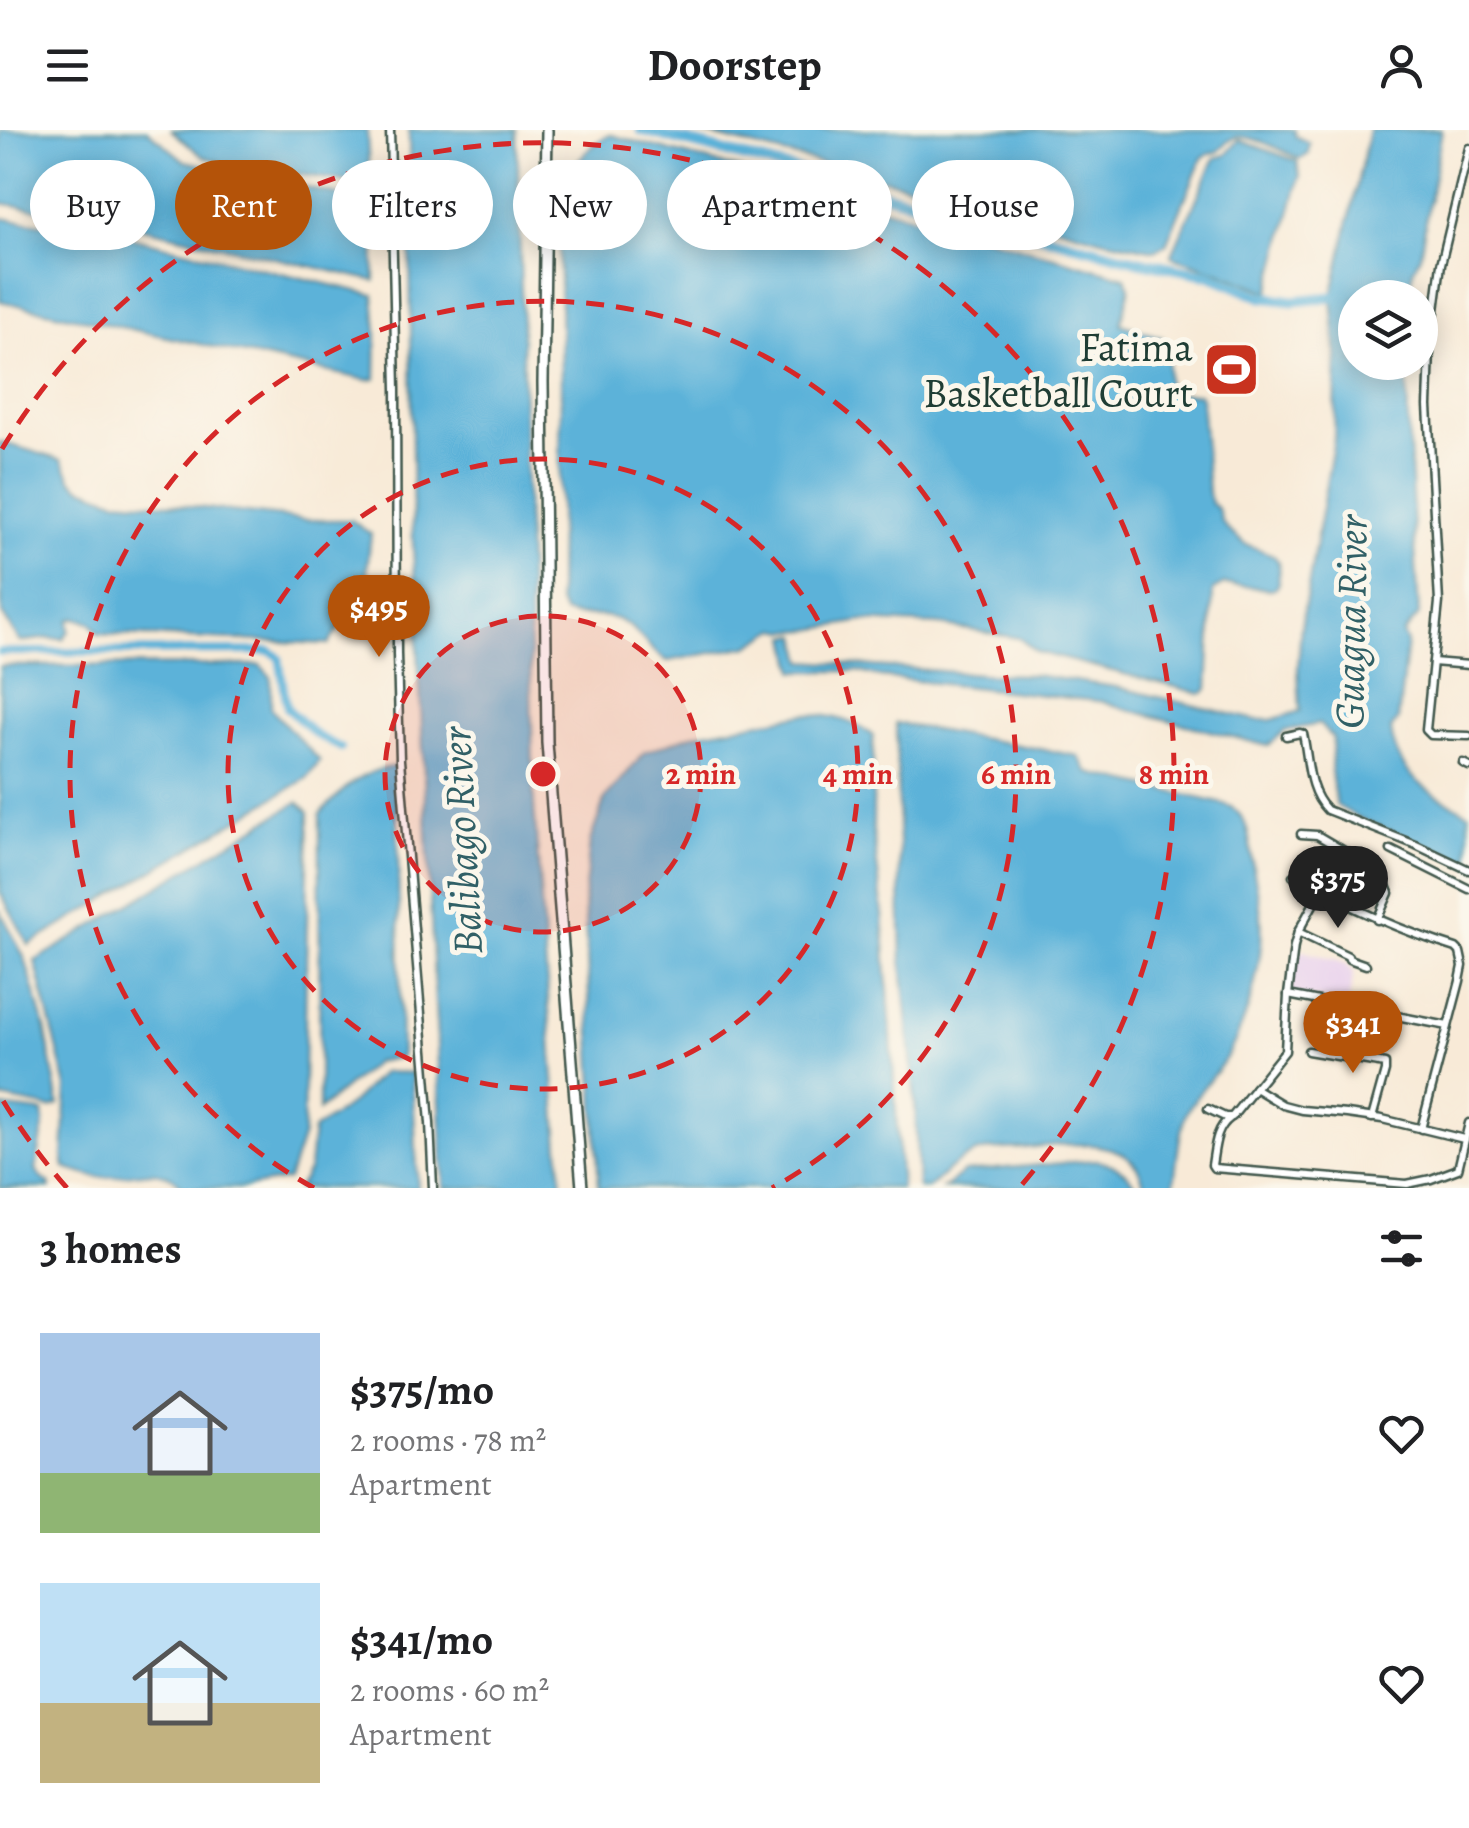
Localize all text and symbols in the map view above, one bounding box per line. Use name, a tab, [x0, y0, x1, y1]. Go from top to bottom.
text: Doorstep	[647, 34, 822, 96]
icon: menu	[40, 38, 95, 93]
icon: person	[1374, 38, 1429, 93]
chip: Buy	[30, 160, 155, 250]
chip: Rent	[175, 160, 312, 250]
chip: Filters	[332, 160, 493, 250]
chip: New	[513, 160, 647, 250]
chip: Apartment	[667, 160, 892, 250]
chip: House	[912, 160, 1074, 250]
map controls	[1338, 280, 1438, 380]
button: layers	[1338, 280, 1438, 380]
place label: Fatima Basketball Court	[923, 320, 1193, 421]
sports icon: Fatima Basketball Court	[1202, 340, 1262, 400]
water label: Guagua River	[1320, 513, 1381, 729]
pin: $495	[320, 575, 438, 660]
text: $495	[350, 585, 408, 629]
water label: Balibago River	[427, 724, 496, 956]
text: 2 min	[666, 754, 736, 794]
text: 4 min	[823, 754, 893, 794]
text: 6 min	[981, 754, 1051, 794]
text: 8 min	[1139, 754, 1209, 794]
centre of rings	[525, 756, 561, 792]
pin: $375	[1279, 846, 1397, 931]
text: $375	[1310, 856, 1366, 900]
pin: $341	[1294, 991, 1412, 1076]
text: $341	[1325, 1001, 1381, 1045]
text: 3 homes	[40, 1220, 182, 1277]
icon: filters	[1374, 1221, 1429, 1276]
text: $375/mo	[350, 1361, 494, 1418]
icon: home	[120, 1373, 240, 1493]
icon: heart	[1374, 1406, 1429, 1461]
text: 2 rooms · 78 m²	[350, 1418, 546, 1462]
text: Apartment	[350, 1462, 492, 1506]
text: $341/mo	[350, 1611, 493, 1668]
icon: home	[120, 1623, 240, 1743]
icon: heart	[1374, 1656, 1429, 1711]
text: 2 rooms · 60 m²	[350, 1668, 549, 1712]
text: Apartment	[350, 1712, 492, 1756]

